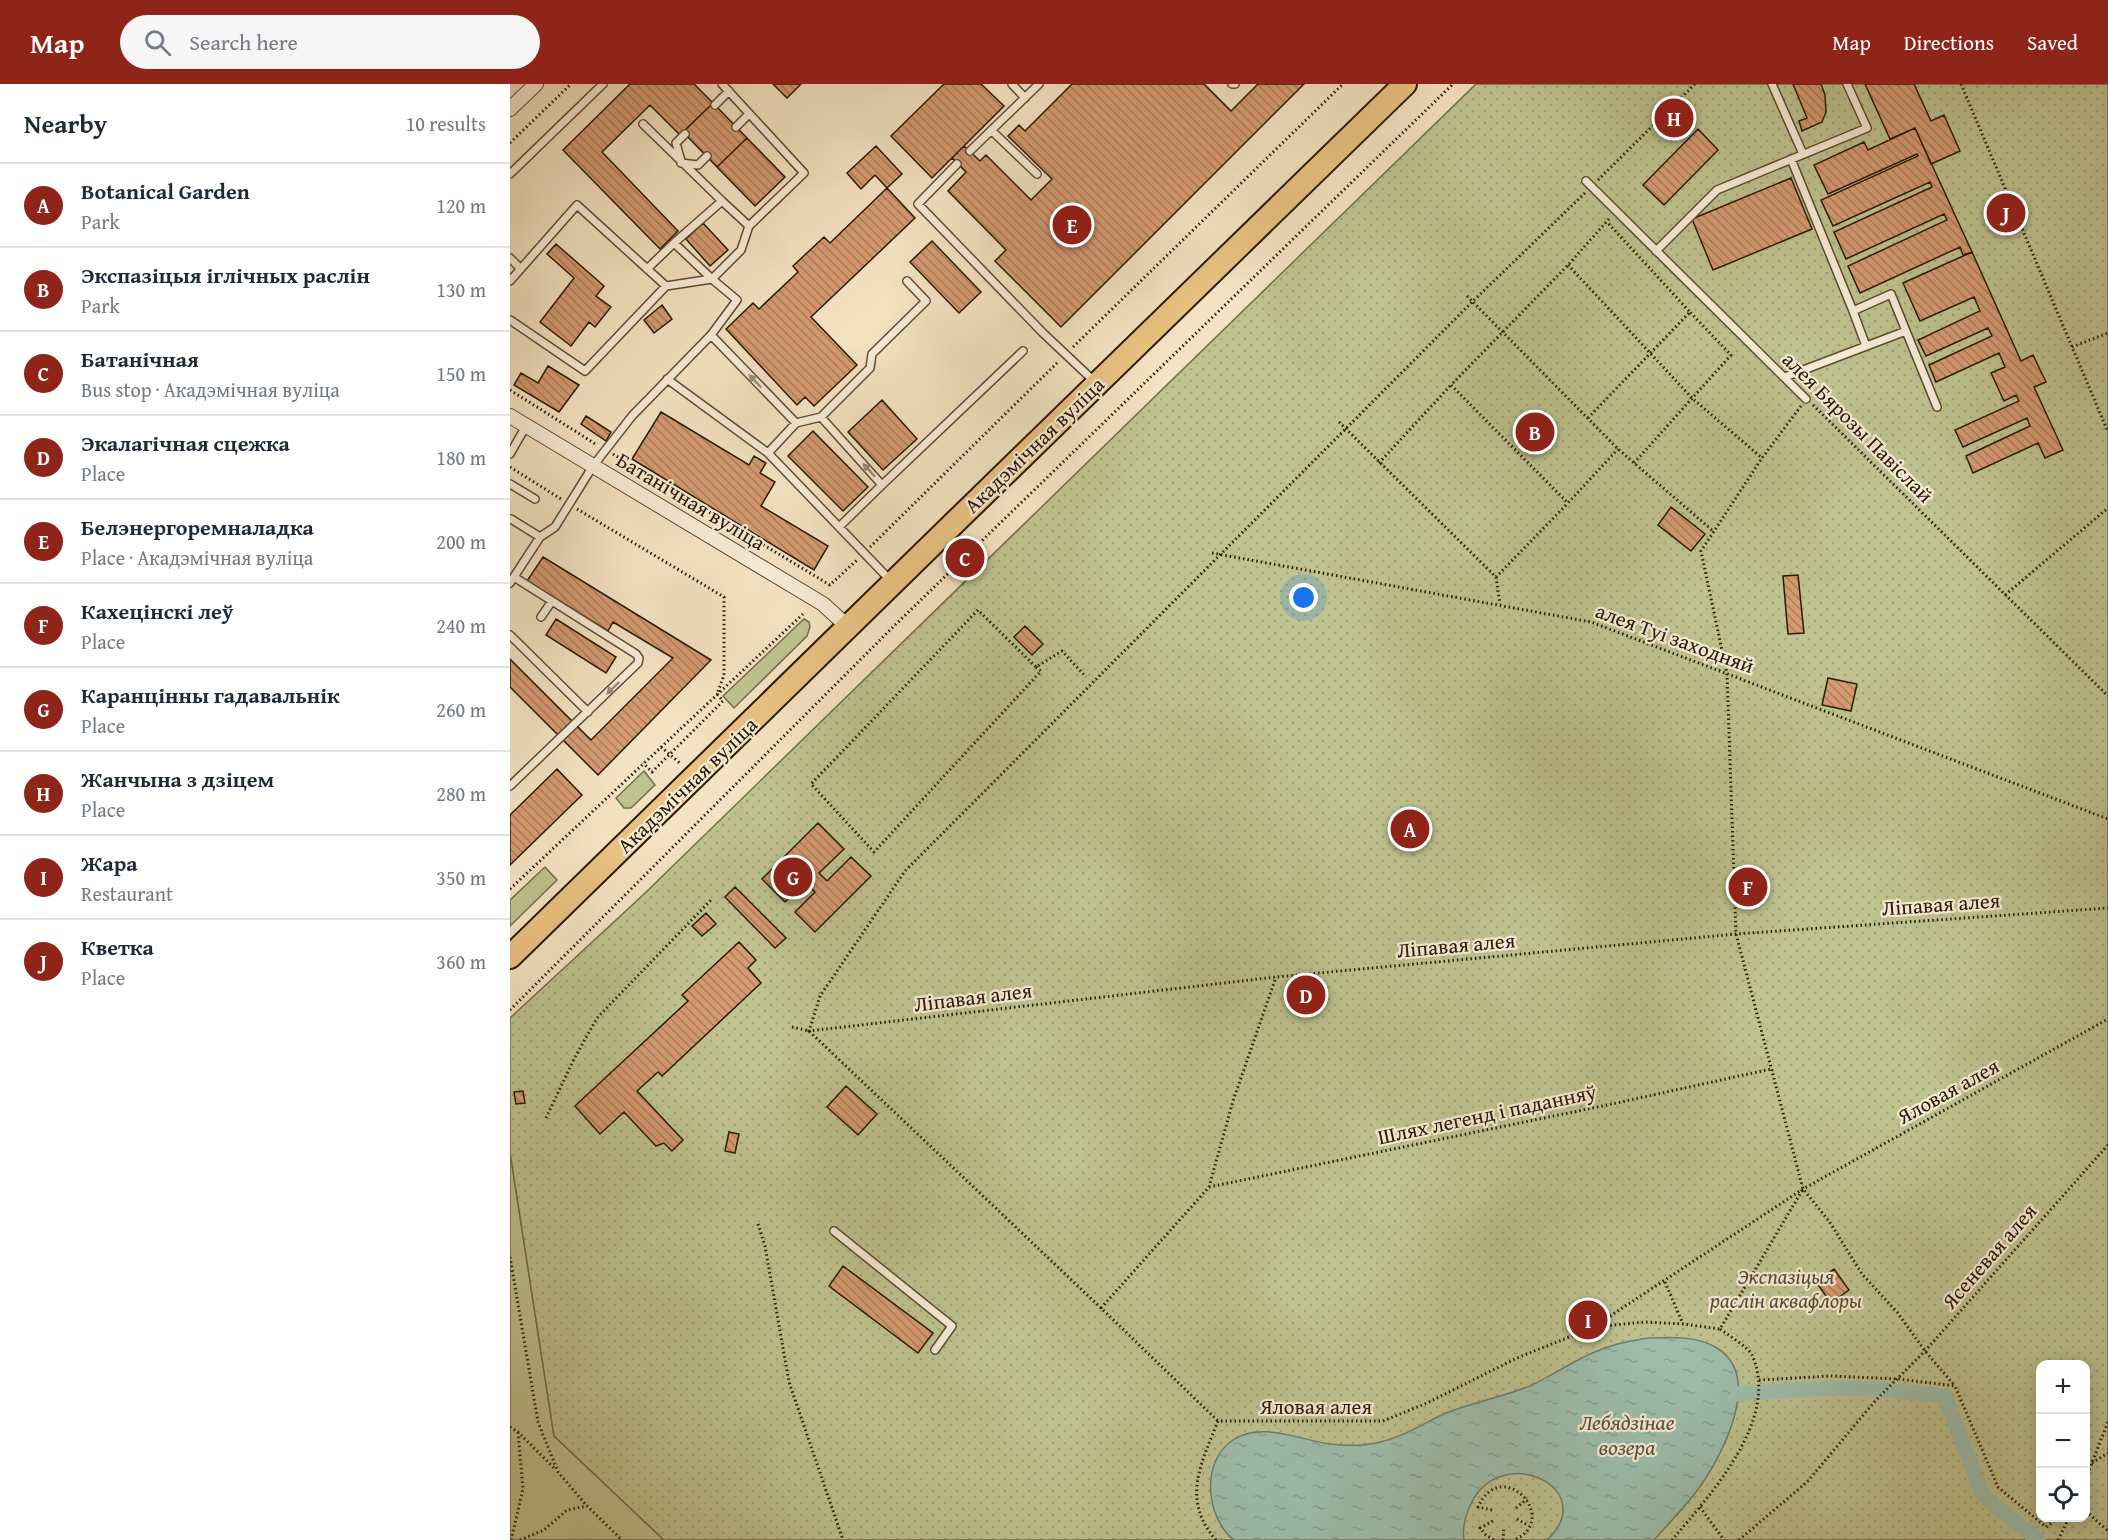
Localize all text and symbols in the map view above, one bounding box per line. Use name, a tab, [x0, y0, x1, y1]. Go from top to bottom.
search box	[120, 15, 540, 69]
text: Map	[30, 22, 84, 63]
icon: search	[141, 26, 174, 59]
text: Search here	[189, 26, 298, 58]
text: Map	[1832, 27, 1871, 58]
text: Directions	[1904, 27, 1994, 58]
text: Saved	[2027, 27, 2078, 58]
pin: H	[1654, 96, 1694, 141]
text: Nearby	[24, 104, 107, 143]
text: 10 results	[406, 109, 486, 138]
text: Botanical Garden	[81, 175, 250, 207]
pin: J	[1986, 190, 2026, 236]
text: A	[37, 191, 50, 220]
text: 120 m	[436, 191, 486, 220]
pin: E	[1052, 202, 1092, 248]
text: Park	[81, 207, 120, 236]
text: Экспазіцыя іглічных раслін	[81, 259, 370, 291]
text: B	[37, 275, 50, 304]
text: 130 m	[436, 275, 486, 304]
text: Park	[81, 291, 120, 320]
text: Батанічная	[81, 343, 199, 375]
street label: алея Бярозы Павіслай	[1775, 344, 1941, 510]
text: C	[38, 359, 49, 388]
text: 150 m	[436, 359, 486, 388]
street label: Акадэмічная вуліца	[957, 370, 1111, 520]
one-way arrow	[748, 373, 762, 388]
text: Bus stop · Акадэмічная вуліца	[81, 375, 340, 404]
pin: B	[1516, 410, 1554, 454]
text: Экалагічная сцежка	[81, 427, 290, 459]
text: D	[37, 443, 50, 472]
text: 180 m	[436, 443, 486, 472]
street label: Батанічная вуліца	[611, 444, 771, 558]
text: Place	[81, 459, 125, 488]
one-way arrow	[863, 463, 876, 478]
text: Белэнергоремналадка	[81, 511, 314, 543]
text: E	[38, 527, 49, 556]
text: 200 m	[436, 527, 486, 556]
pin: C	[946, 536, 984, 580]
text: Place · Акадэмічная вуліца	[81, 543, 313, 572]
your location	[1289, 583, 1318, 612]
text: Кахецінскі леў	[81, 595, 233, 627]
street label: алея Туі заходняй	[1591, 595, 1759, 681]
text: F	[38, 611, 49, 640]
text: 240 m	[436, 611, 486, 640]
text: Place	[81, 627, 125, 656]
text: Каранцінны гадавальнік	[81, 679, 340, 711]
one-way arrow	[606, 680, 620, 694]
text: G	[37, 695, 50, 724]
text: 260 m	[436, 695, 486, 724]
street label: Акадэмічная вуліца	[610, 710, 764, 860]
text: Place	[81, 711, 125, 740]
text: Жанчына з дзіцем	[81, 763, 274, 795]
text: H	[37, 779, 50, 808]
text: 280 m	[436, 779, 486, 808]
text: Place	[81, 795, 125, 824]
pin: A	[1390, 806, 1430, 852]
text: Жара	[81, 847, 137, 879]
pin: G	[774, 854, 812, 900]
text: I	[40, 863, 47, 892]
text: 350 m	[436, 863, 486, 892]
pin: F	[1728, 864, 1768, 910]
text: Restaurant	[81, 879, 173, 908]
street label: Ліпавая алея	[1881, 884, 2002, 924]
street label: Ліпавая алея	[1396, 924, 1517, 966]
text: Кветка	[81, 931, 154, 963]
text: J	[40, 947, 47, 976]
text: 360 m	[436, 947, 486, 976]
text: Place	[81, 963, 125, 992]
pin: D	[1286, 972, 1326, 1018]
street label: Ліпавая алея	[912, 974, 1034, 1020]
street label: Яловая алея	[1891, 1050, 2005, 1132]
street label: Шлях легенд і паданняў	[1375, 1076, 1600, 1152]
street label: Ясеневая алея	[1934, 1196, 2044, 1316]
park label: Экспазіцыя раслін аквафлоры	[1709, 1261, 1862, 1316]
pin: I	[1568, 1298, 1608, 1342]
map controls	[2036, 1360, 2090, 1522]
button: +	[2036, 1360, 2090, 1414]
street label: Яловая алея	[1259, 1391, 1372, 1422]
water label: Лебядзінае возера	[1579, 1406, 1675, 1463]
button: −	[2036, 1414, 2090, 1468]
button: locate	[2036, 1468, 2090, 1522]

